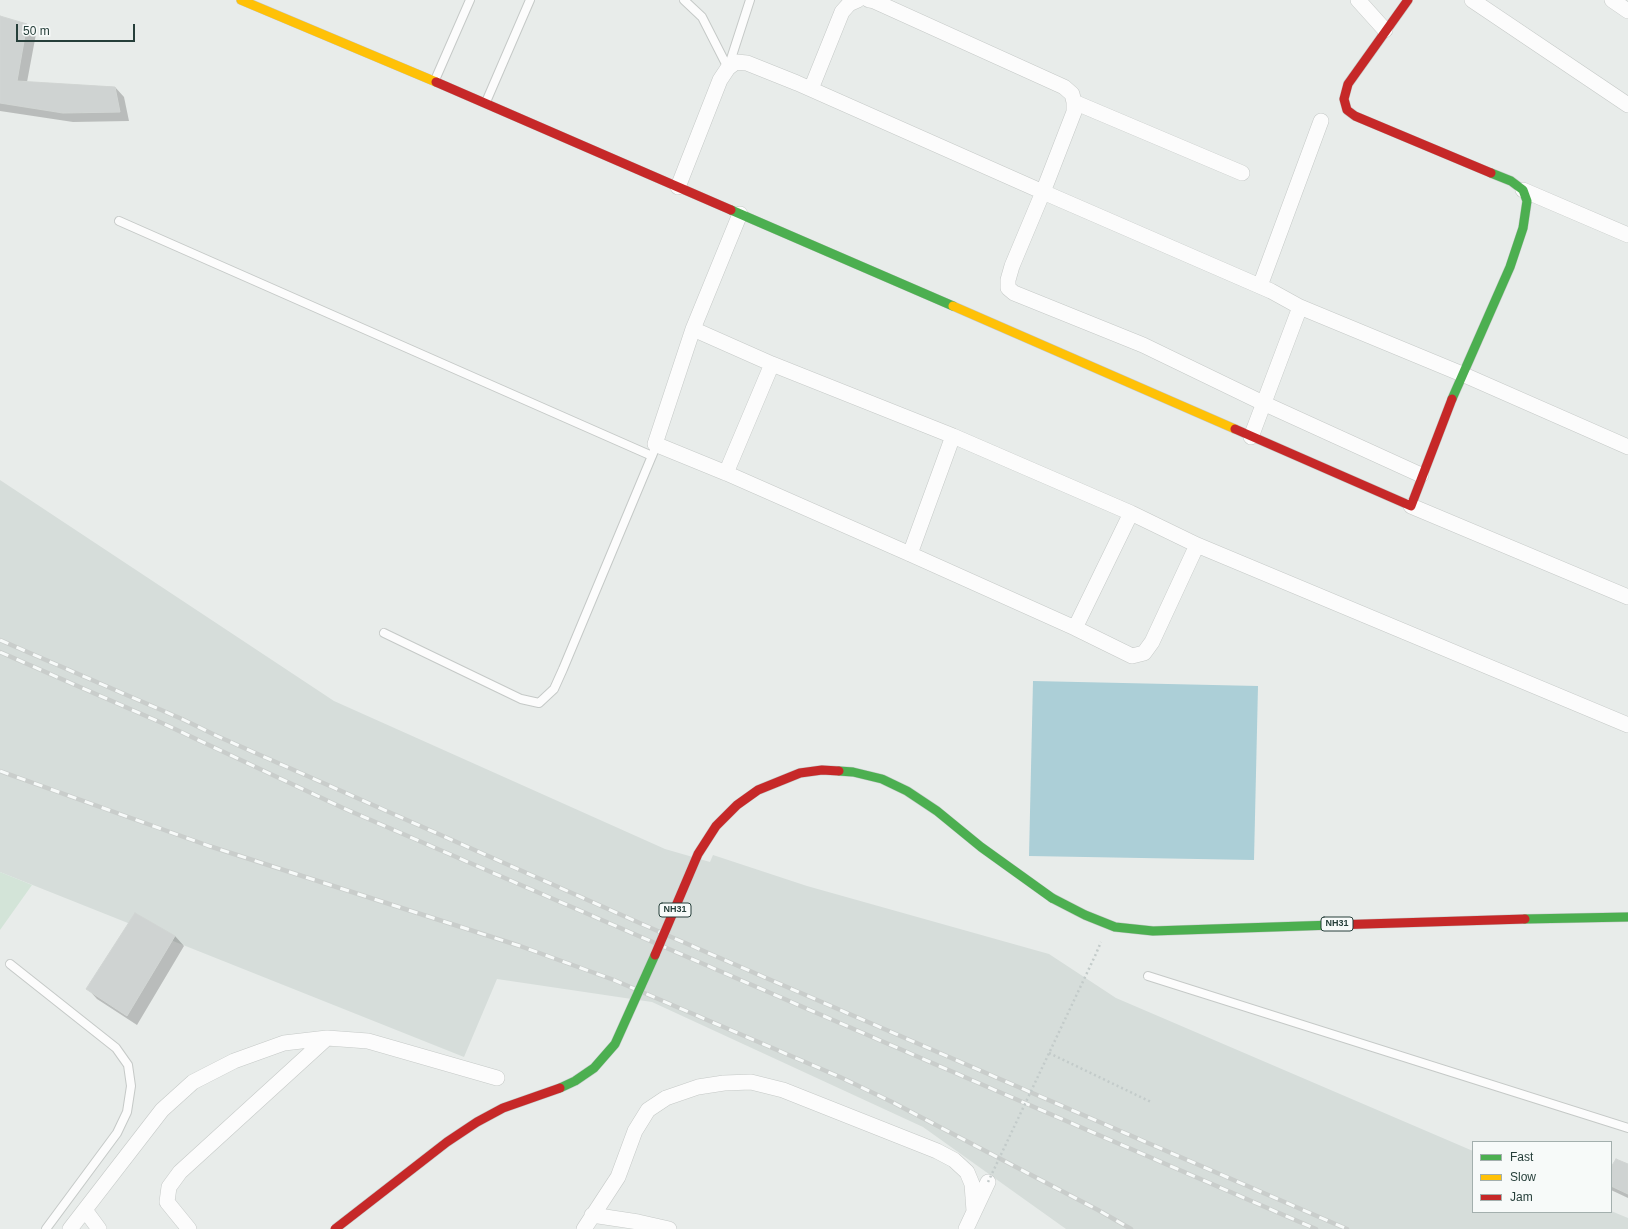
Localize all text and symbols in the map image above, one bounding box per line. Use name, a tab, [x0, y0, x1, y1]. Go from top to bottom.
scale bar	[18, 16, 137, 42]
text: 50 m	[23, 24, 50, 38]
road number: NH31	[659, 903, 691, 917]
road number: NH31	[1321, 917, 1353, 931]
legend	[1472, 1141, 1612, 1213]
text: Fast	[1510, 1150, 1533, 1164]
text: Slow	[1510, 1170, 1536, 1184]
text: Jam	[1510, 1190, 1533, 1204]

